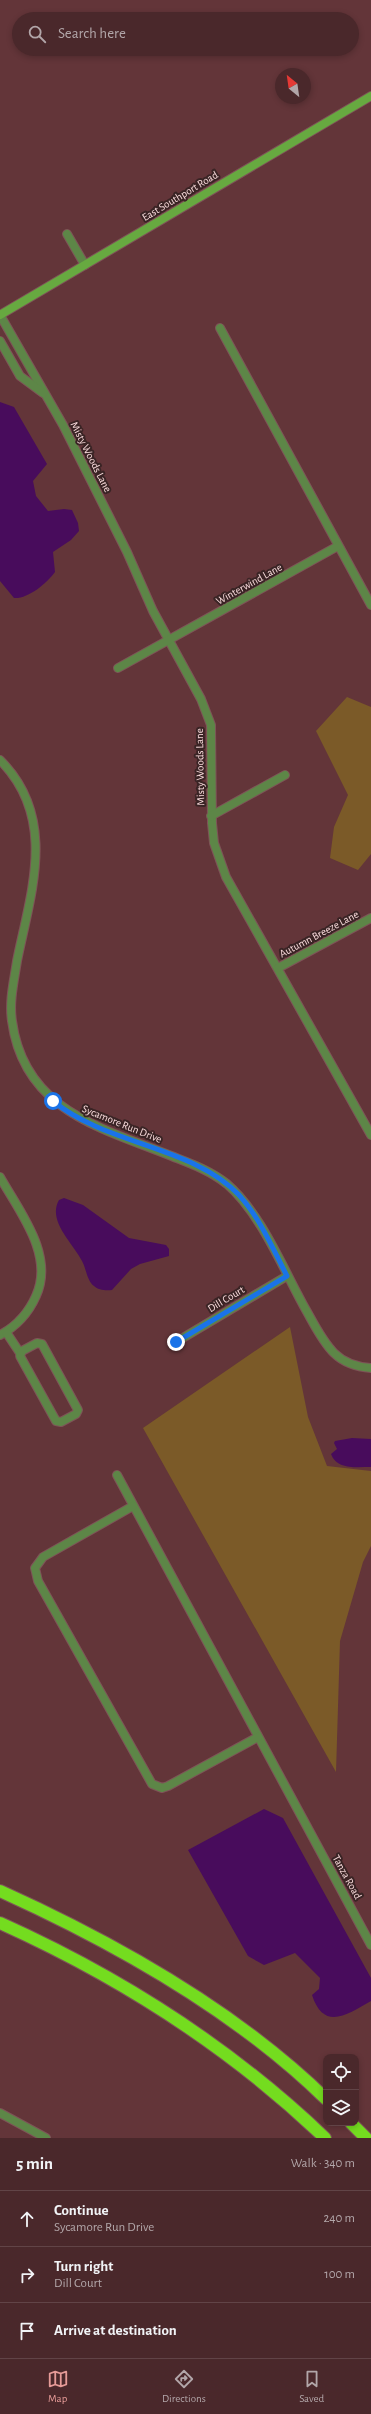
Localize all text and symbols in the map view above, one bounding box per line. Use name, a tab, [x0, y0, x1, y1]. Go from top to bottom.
search box	[12, 12, 359, 56]
icon: search	[26, 23, 48, 45]
text: Search here	[58, 26, 126, 41]
north arrow	[275, 68, 311, 104]
street label: East Southport Road	[140, 169, 220, 223]
street label: Misty Woods Lane	[69, 420, 113, 494]
street label: Winterwind Lane	[214, 561, 284, 607]
street label: Misty Woods Lane	[194, 728, 206, 806]
street label: Autumn Breeze Lane	[278, 908, 360, 960]
route start	[44, 1092, 62, 1110]
street label: Sycamore Run Drive	[81, 1103, 163, 1145]
street label: Dill Court	[206, 1284, 247, 1314]
route end	[167, 1333, 185, 1351]
street label: Tanza Road	[330, 1853, 364, 1901]
map controls	[323, 2054, 359, 2126]
button: locate	[323, 2054, 359, 2090]
button: layers	[323, 2090, 359, 2126]
text: 5 min	[16, 2155, 53, 2172]
text: Walk · 340 m	[291, 2157, 355, 2170]
text: Continue	[54, 2203, 109, 2218]
icon: ahead	[16, 2208, 38, 2230]
text: 240 m	[323, 2212, 355, 2225]
text: Sycamore Run Drive	[54, 2221, 154, 2234]
text: Turn right	[54, 2259, 113, 2274]
icon: right	[16, 2264, 38, 2286]
text: 100 m	[324, 2268, 355, 2281]
text: Dill Court	[54, 2277, 102, 2290]
icon: arrive	[16, 2320, 38, 2342]
text: Arrive at destination	[54, 2323, 177, 2338]
tab: Map	[47, 2368, 69, 2405]
tab: Directions	[162, 2368, 206, 2405]
tab: Saved	[299, 2368, 324, 2405]

